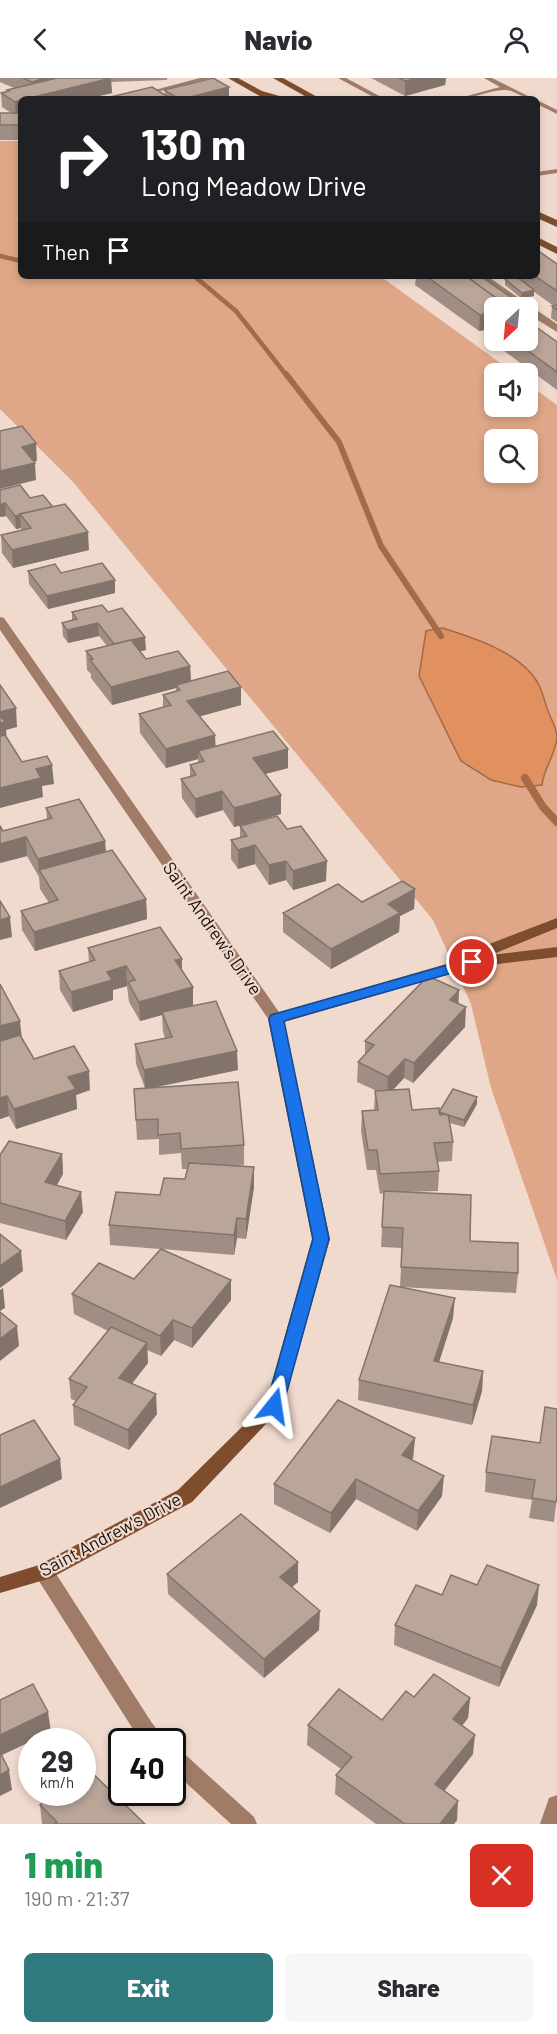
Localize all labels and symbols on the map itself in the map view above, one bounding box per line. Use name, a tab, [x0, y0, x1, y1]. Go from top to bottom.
north arrow	[484, 297, 538, 351]
street label: Saint Andrew's Drive	[159, 857, 267, 999]
pin	[446, 936, 497, 987]
position arrow	[242, 1374, 306, 1438]
street label: Saint Andrew's Drive	[35, 1487, 185, 1581]
speed limit sign: 40	[108, 1728, 186, 1806]

